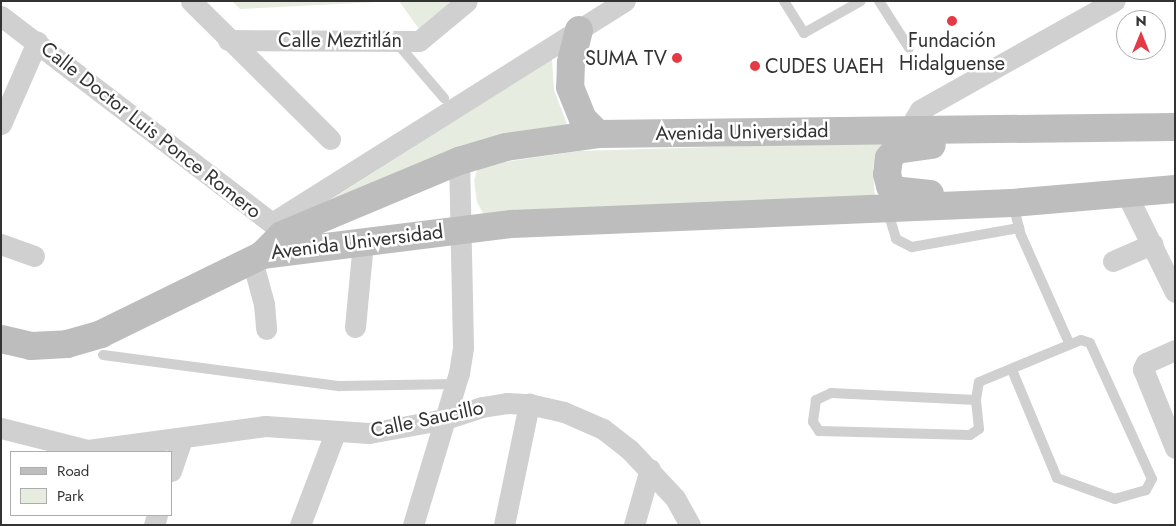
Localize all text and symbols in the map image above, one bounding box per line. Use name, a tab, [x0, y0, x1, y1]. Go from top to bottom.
north arrow	[1116, 10, 1166, 60]
text: N	[1135, 11, 1147, 31]
marker: Fundación Hidalguense	[946, 15, 958, 27]
street label: Calle Meztitlán	[278, 28, 402, 52]
place label: Fundación Hidalguense	[899, 29, 1005, 76]
street label: Calle Doctor Luis Ponce Romero	[36, 37, 266, 223]
place label: SUMA TV	[585, 46, 667, 70]
marker: SUMA TV	[671, 52, 683, 64]
place label: CUDES UAEH	[765, 54, 884, 78]
marker: CUDES UAEH	[749, 60, 761, 72]
street label: Avenida Universidad	[655, 118, 829, 146]
street label: Avenida Universidad	[270, 220, 444, 264]
street label: Calle Saucillo	[368, 395, 486, 443]
legend	[10, 451, 172, 516]
text: Road	[57, 460, 89, 482]
text: Park	[57, 485, 84, 507]

